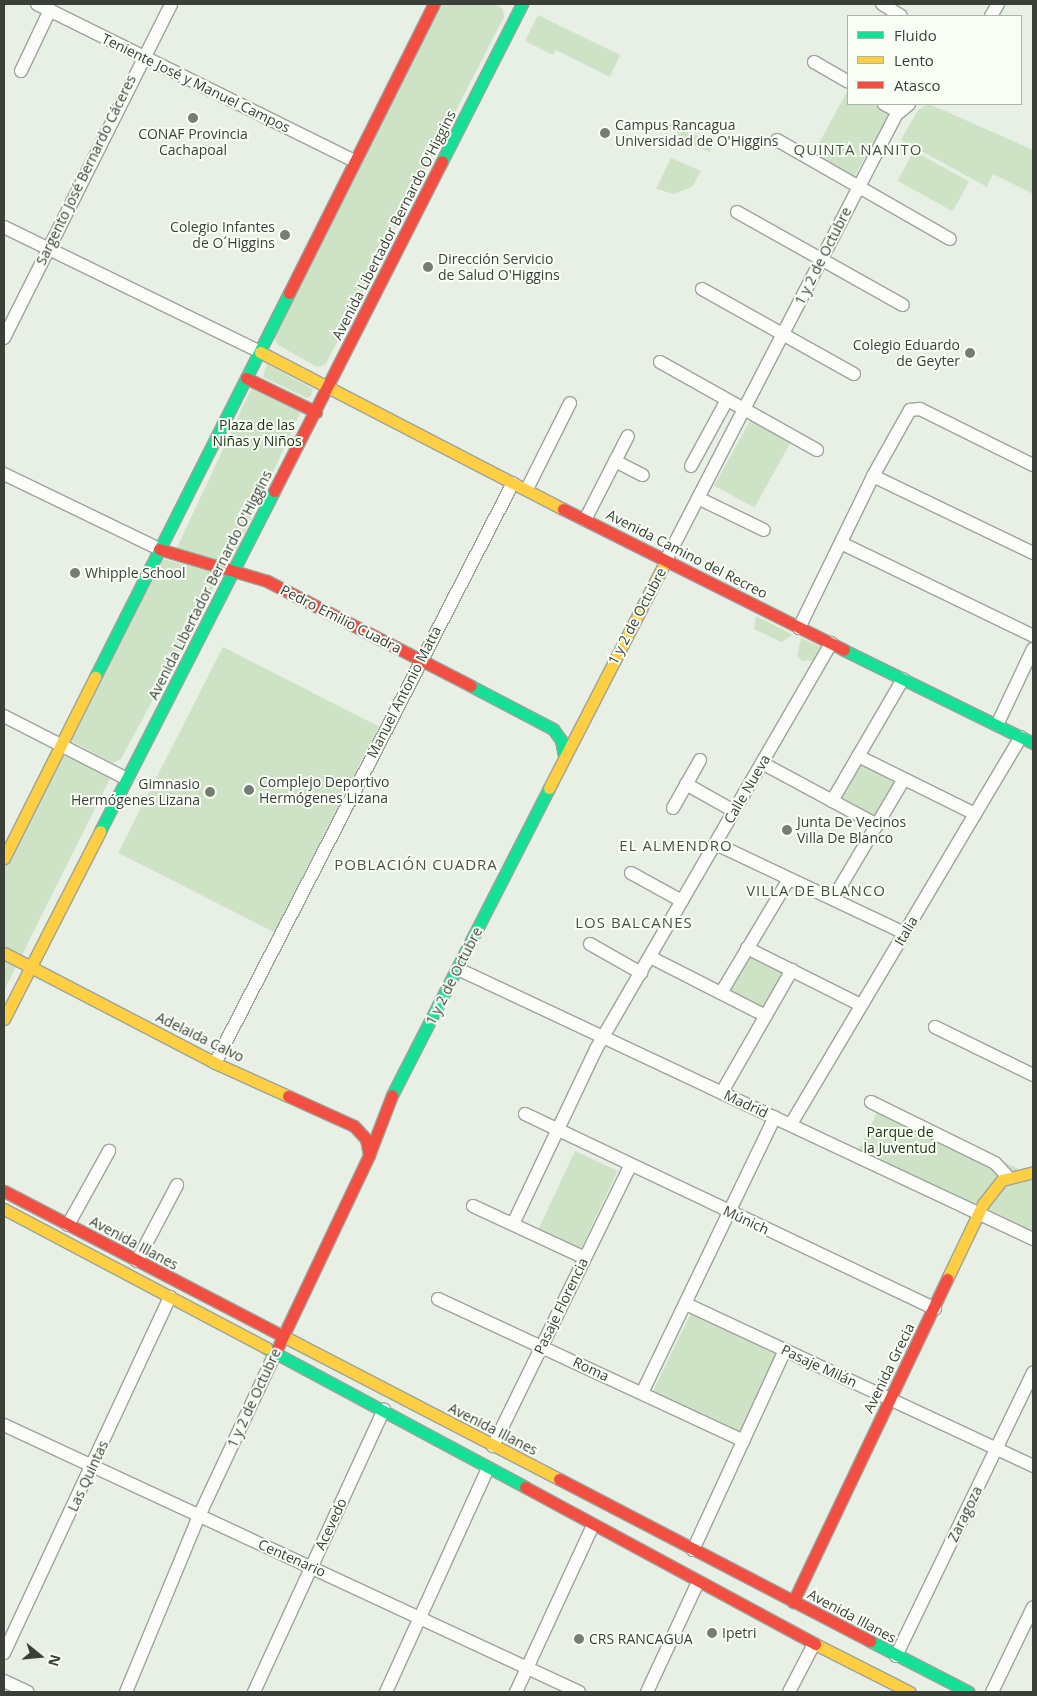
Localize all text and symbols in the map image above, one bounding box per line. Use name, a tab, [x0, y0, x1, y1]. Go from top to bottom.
legend	[847, 15, 1022, 105]
text: Fluido	[894, 25, 937, 45]
street label: Teniente José y Manuel Campos	[99, 30, 293, 136]
text: Lento	[894, 50, 934, 70]
street label: Sargento José Bernardo Cáceres	[33, 72, 139, 268]
text: Atasco	[894, 75, 941, 95]
street label: Avenida Libertador Bernardo O'Higgins	[329, 108, 459, 342]
marker: CONAF Provincia Cachapoal	[187, 112, 199, 124]
place label: Campus Rancagua Universidad de O'Higgins	[615, 117, 779, 150]
place label: CONAF Provincia Cachapoal	[138, 126, 248, 158]
marker: Campus Rancagua Universidad de O'Higgins	[599, 127, 611, 139]
district label: QUINTA NANITO	[792, 141, 924, 159]
street label: 1 y 2 de Octubre	[791, 204, 855, 308]
place label: Colegio Infantes de O´Higgins	[170, 219, 275, 252]
marker: Colegio Infantes de O´Higgins	[279, 229, 291, 241]
place label: Dirección Servicio de Salud O'Higgins	[438, 251, 560, 284]
marker: Dirección Servicio de Salud O'Higgins	[422, 261, 434, 273]
place label: Colegio Eduardo de Geyter	[853, 337, 960, 370]
marker: Colegio Eduardo de Geyter	[964, 347, 976, 359]
park label: Plaza de las Niñas y Niños	[212, 417, 302, 450]
street label: Avenida Libertador Bernardo O'Higgins	[145, 468, 275, 702]
street label: Avenida Camino del Recreo	[604, 506, 770, 602]
place label: Whipple School	[85, 565, 186, 581]
street label: 1 y 2 de Octubre	[604, 565, 670, 667]
marker: Whipple School	[69, 567, 81, 579]
street label: Pedro Emilio Cuadra	[278, 581, 404, 657]
street label: Manuel Antonio Matta	[363, 623, 445, 761]
street label: Calle Nueva	[720, 751, 774, 827]
place label: Complejo Deportivo Hermógenes Lizana	[259, 774, 389, 806]
place label: Gimnasio Hermógenes Lizana	[71, 776, 200, 809]
marker: Complejo Deportivo Hermógenes Lizana	[243, 784, 255, 796]
marker: Gimnasio Hermógenes Lizana	[204, 786, 216, 798]
place label: Junta De Vecinos Villa De Blanco	[797, 814, 906, 846]
marker: Junta De Vecinos Villa De Blanco	[781, 824, 793, 836]
district label: EL ALMENDRO	[618, 837, 734, 855]
district label: POBLACIÓN CUADRA	[332, 856, 500, 874]
district label: VILLA DE BLANCO	[744, 882, 888, 900]
street label: Italia	[891, 913, 921, 949]
district label: LOS BALCANES	[574, 914, 694, 932]
street label: 1 y 2 de Octubre	[422, 924, 486, 1028]
street label: Adelaida Calvo	[153, 1008, 247, 1066]
street label: Madrid	[721, 1087, 771, 1121]
park label: Parque de la Juventud	[864, 1124, 936, 1156]
street label: Múnich	[720, 1202, 772, 1238]
street label: Avenida Illanes	[87, 1213, 181, 1273]
street label: Pasaje Florencia	[530, 1255, 592, 1357]
street label: Avenida Grecia	[860, 1320, 918, 1416]
street label: Pasaje Milán	[778, 1341, 860, 1391]
street label: 1 y 2 de Octubre	[224, 1346, 284, 1450]
street label: Roma	[570, 1353, 612, 1385]
street label: Avenida Illanes	[446, 1399, 540, 1459]
street label: Las Quintas	[64, 1438, 112, 1514]
street label: Zaragoza	[944, 1484, 986, 1544]
street label: Acevedo	[312, 1495, 350, 1553]
street label: Centenario	[256, 1536, 328, 1580]
street label: Avenida Illanes	[805, 1586, 899, 1646]
place label: Ipetri	[722, 1625, 757, 1641]
marker: Ipetri	[706, 1627, 718, 1639]
north arrow	[15, 1631, 65, 1681]
place label: CRS RANCAGUA	[589, 1631, 693, 1647]
marker: CRS RANCAGUA	[573, 1633, 585, 1645]
text: N	[44, 1652, 66, 1669]

